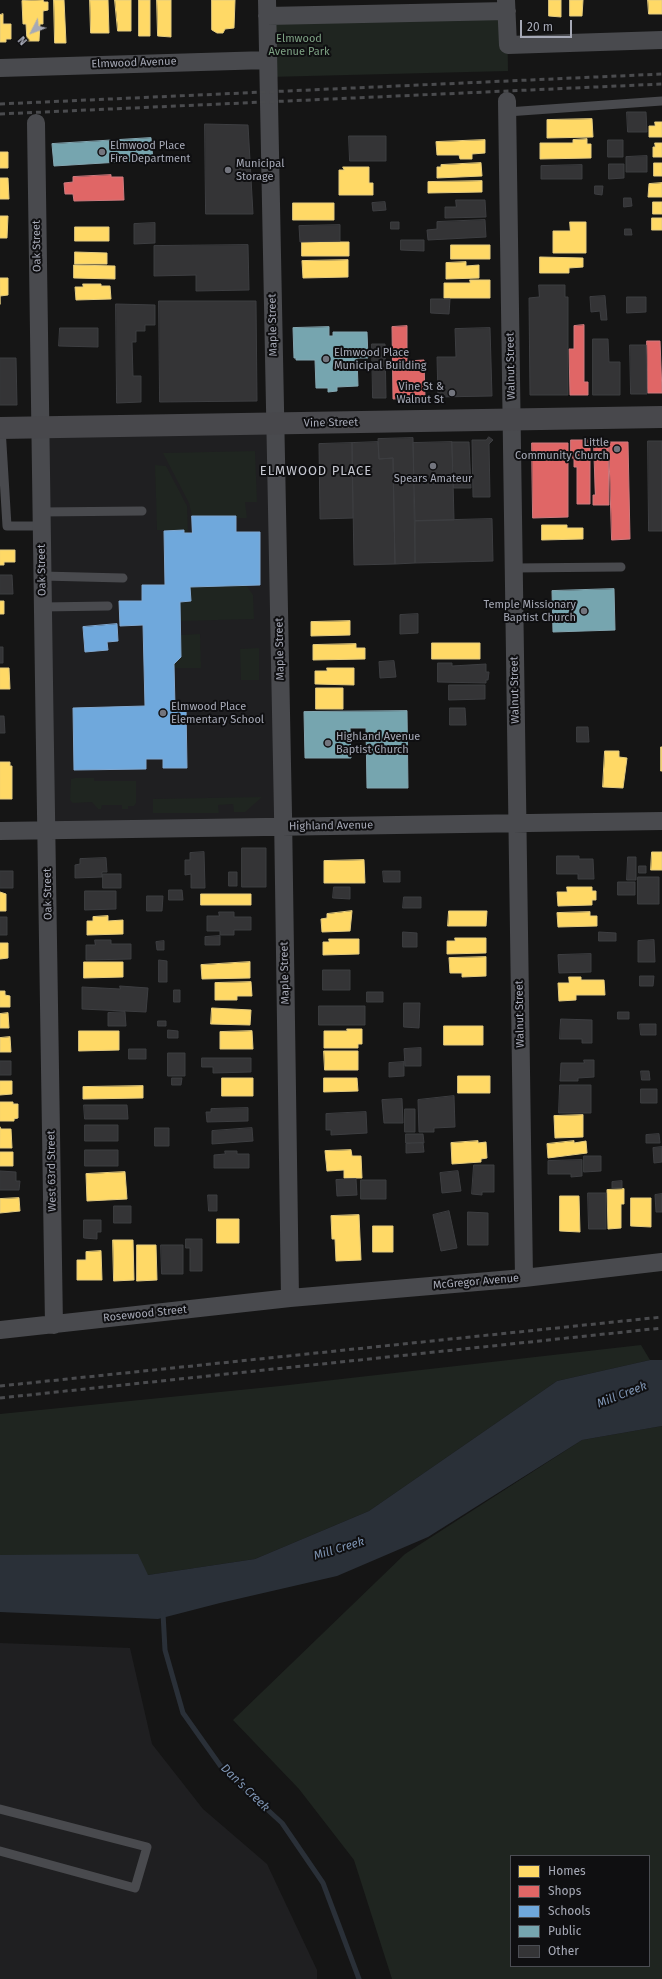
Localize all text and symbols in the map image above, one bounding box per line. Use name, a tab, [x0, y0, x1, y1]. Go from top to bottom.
north arrow	[12, 12, 52, 52]
scale bar	[522, 12, 574, 38]
text: 20 m	[527, 20, 553, 34]
park label: Elmwood Avenue Park	[268, 32, 330, 58]
text: N	[15, 33, 30, 47]
street label: Elmwood Avenue	[91, 55, 177, 71]
place label: Elmwood Place Fire Department	[110, 139, 190, 165]
marker: Elmwood Place Fire Department	[97, 147, 107, 157]
place label: Municipal Storage	[236, 157, 284, 183]
marker: Municipal Storage	[223, 165, 233, 175]
street label: Oak Street	[30, 220, 44, 272]
street label: Maple Street	[266, 293, 280, 357]
street label: Walnut Street	[504, 332, 518, 400]
place label: Elmwood Place Municipal Building	[334, 346, 427, 372]
marker: Elmwood Place Municipal Building	[321, 354, 331, 364]
place label: Vine St & Walnut St	[396, 380, 444, 406]
marker: Vine St & Walnut St	[447, 388, 457, 398]
street label: Vine Street	[304, 416, 358, 430]
place label: Little Community Church	[515, 436, 609, 462]
marker: Little Community Church	[612, 444, 622, 454]
marker: Spears Amateur	[428, 461, 438, 471]
district label: ELMWOOD PLACE	[260, 463, 372, 479]
place label: Spears Amateur	[394, 472, 472, 486]
street label: Oak Street	[35, 544, 49, 596]
place label: Temple Missionary Baptist Church	[483, 598, 576, 624]
marker: Temple Missionary Baptist Church	[579, 606, 589, 616]
street label: Maple Street	[273, 617, 287, 681]
street label: Walnut Street	[508, 656, 522, 724]
place label: Elmwood Place Elementary School	[171, 700, 264, 726]
marker: Elmwood Place Elementary School	[158, 708, 168, 718]
place label: Highland Avenue Baptist Church	[336, 730, 420, 756]
marker: Highland Avenue Baptist Church	[323, 738, 333, 748]
street label: Highland Avenue	[289, 819, 373, 833]
street label: Oak Street	[41, 868, 55, 920]
street label: Maple Street	[278, 941, 292, 1005]
street label: Walnut Street	[513, 980, 527, 1048]
street label: West 63rd Street	[45, 1130, 59, 1212]
street label: McGregor Avenue	[432, 1272, 520, 1292]
street label: Rosewood Street	[102, 1303, 188, 1325]
water label: Mill Creek	[595, 1379, 649, 1411]
water label: Mill Creek	[312, 1534, 366, 1564]
water label: Dan’s Creek	[218, 1761, 272, 1815]
legend	[510, 1855, 650, 1967]
text: Homes	[548, 1864, 586, 1878]
text: Shops	[548, 1884, 581, 1898]
text: Schools	[548, 1904, 590, 1918]
text: Public	[548, 1924, 581, 1938]
text: Other	[548, 1944, 579, 1958]

